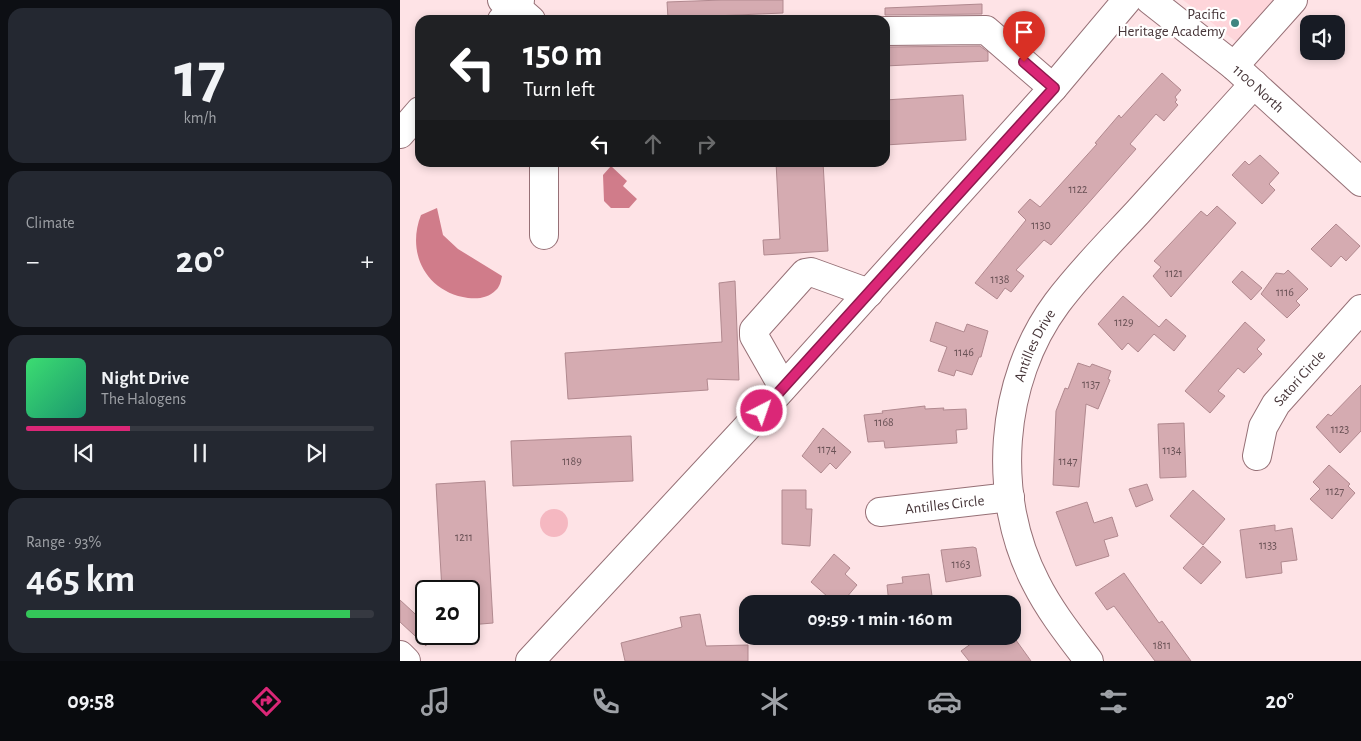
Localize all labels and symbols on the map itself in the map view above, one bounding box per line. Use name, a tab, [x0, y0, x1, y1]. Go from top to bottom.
place label: Pacific Heritage Academy	[1117, 7, 1226, 39]
pin	[1003, 11, 1045, 62]
marker: Pacific Heritage Academy	[1229, 17, 1241, 29]
street label: 1100 North	[1230, 62, 1287, 116]
house number: 1122	[1068, 183, 1088, 195]
house number: 1130	[1031, 219, 1051, 231]
house number: 1121	[1165, 267, 1183, 279]
house number: 1138	[991, 273, 1010, 285]
house number: 1116	[1276, 286, 1294, 298]
street label: Antilles Drive	[1012, 307, 1058, 384]
house number: 1129	[1114, 316, 1134, 328]
house number: 1146	[954, 346, 974, 358]
street label: Satori Circle	[1271, 347, 1328, 409]
house number: 1137	[1082, 378, 1100, 390]
position arrow	[735, 384, 787, 436]
house number: 1168	[874, 416, 894, 428]
house number: 1123	[1331, 423, 1349, 435]
house number: 1174	[817, 443, 837, 455]
house number: 1134	[1163, 444, 1182, 456]
house number: 1189	[562, 455, 582, 467]
house number: 1147	[1058, 455, 1078, 467]
house number: 1127	[1326, 485, 1344, 497]
street label: Antilles Circle	[904, 493, 985, 517]
house number: 1211	[455, 531, 473, 543]
house number: 1133	[1259, 539, 1277, 551]
house number: 1163	[952, 558, 970, 570]
speed limit sign: 20	[415, 580, 480, 645]
house number: 1811	[1153, 639, 1171, 651]

